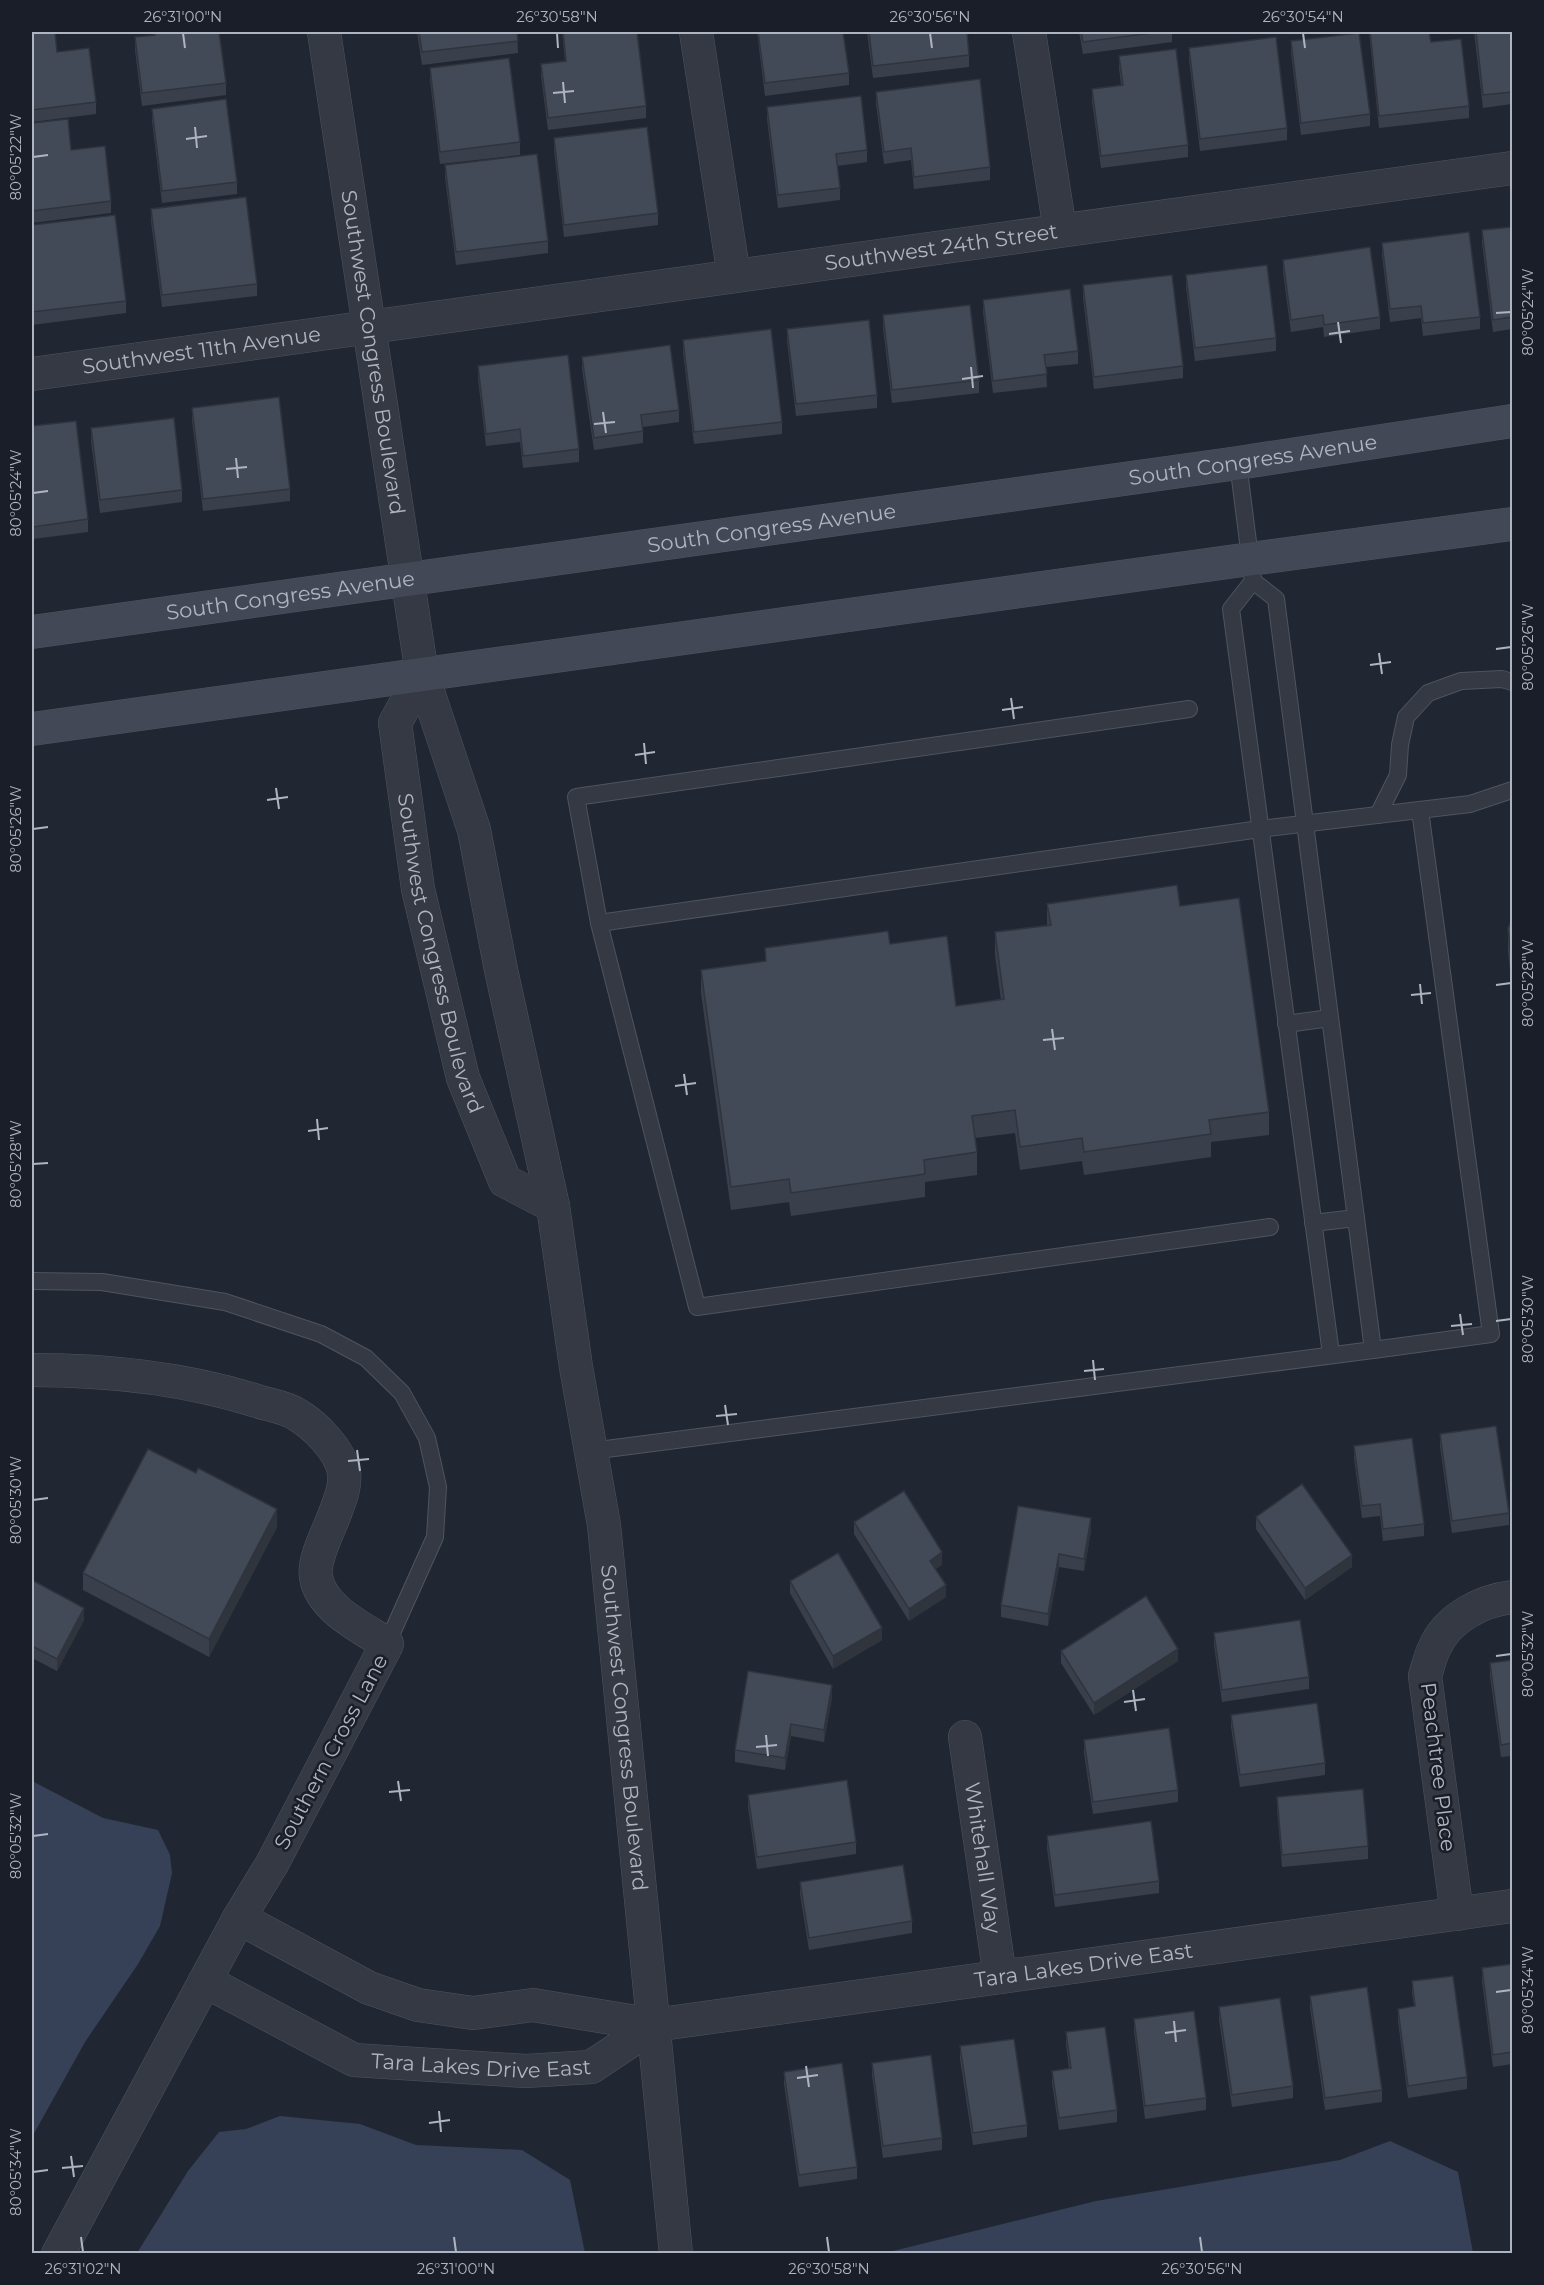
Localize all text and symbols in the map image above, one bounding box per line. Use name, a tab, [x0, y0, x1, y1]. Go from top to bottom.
text: 26°31'00"N	[144, 7, 222, 26]
text: 26°30'58"N	[516, 7, 598, 26]
text: 26°30'56"N	[890, 7, 970, 26]
text: 26°30'54"N	[1262, 7, 1344, 26]
text: 80°05'22"W	[6, 113, 25, 200]
street label: Southwest Congress Boulevard	[336, 188, 410, 516]
street label: Southwest 24th Street	[823, 218, 1059, 276]
text: 80°05'24"W	[1518, 268, 1537, 356]
street label: Southwest 11th Avenue	[80, 321, 322, 379]
street label: South Congress Avenue	[1127, 429, 1379, 490]
text: 80°05'24"W	[6, 449, 25, 537]
street label: South Congress Avenue	[646, 498, 898, 558]
street label: South Congress Avenue	[164, 566, 416, 625]
text: 80°05'26"W	[1518, 603, 1537, 691]
text: 80°05'26"W	[6, 785, 25, 873]
street label: Southwest Congress Boulevard	[393, 792, 489, 1117]
text: 80°05'28"W	[1518, 939, 1537, 1027]
text: 80°05'28"W	[6, 1120, 25, 1208]
text: 80°05'30"W	[1518, 1275, 1537, 1363]
text: 80°05'30"W	[6, 1456, 25, 1544]
street label: Southwest Congress Boulevard	[596, 1563, 653, 1892]
text: 80°05'32"W	[1518, 1610, 1537, 1697]
street label: Southern Cross Lane	[268, 1650, 393, 1854]
street label: Peachtree Place	[1416, 1681, 1461, 1853]
street label: Whitehall Way	[960, 1780, 1007, 1935]
text: 80°05'32"W	[6, 1792, 25, 1879]
street label: Tara Lakes Drive East	[973, 1937, 1194, 1992]
text: 80°05'34"W	[1518, 1946, 1537, 2034]
street label: Tara Lakes Drive East	[370, 2048, 592, 2083]
text: 80°05'34"W	[6, 2128, 25, 2216]
text: 26°31'02"N	[44, 2259, 122, 2278]
text: 26°31'00"N	[417, 2259, 495, 2278]
text: 26°30'58"N	[788, 2259, 870, 2278]
text: 26°30'56"N	[1162, 2259, 1242, 2278]

